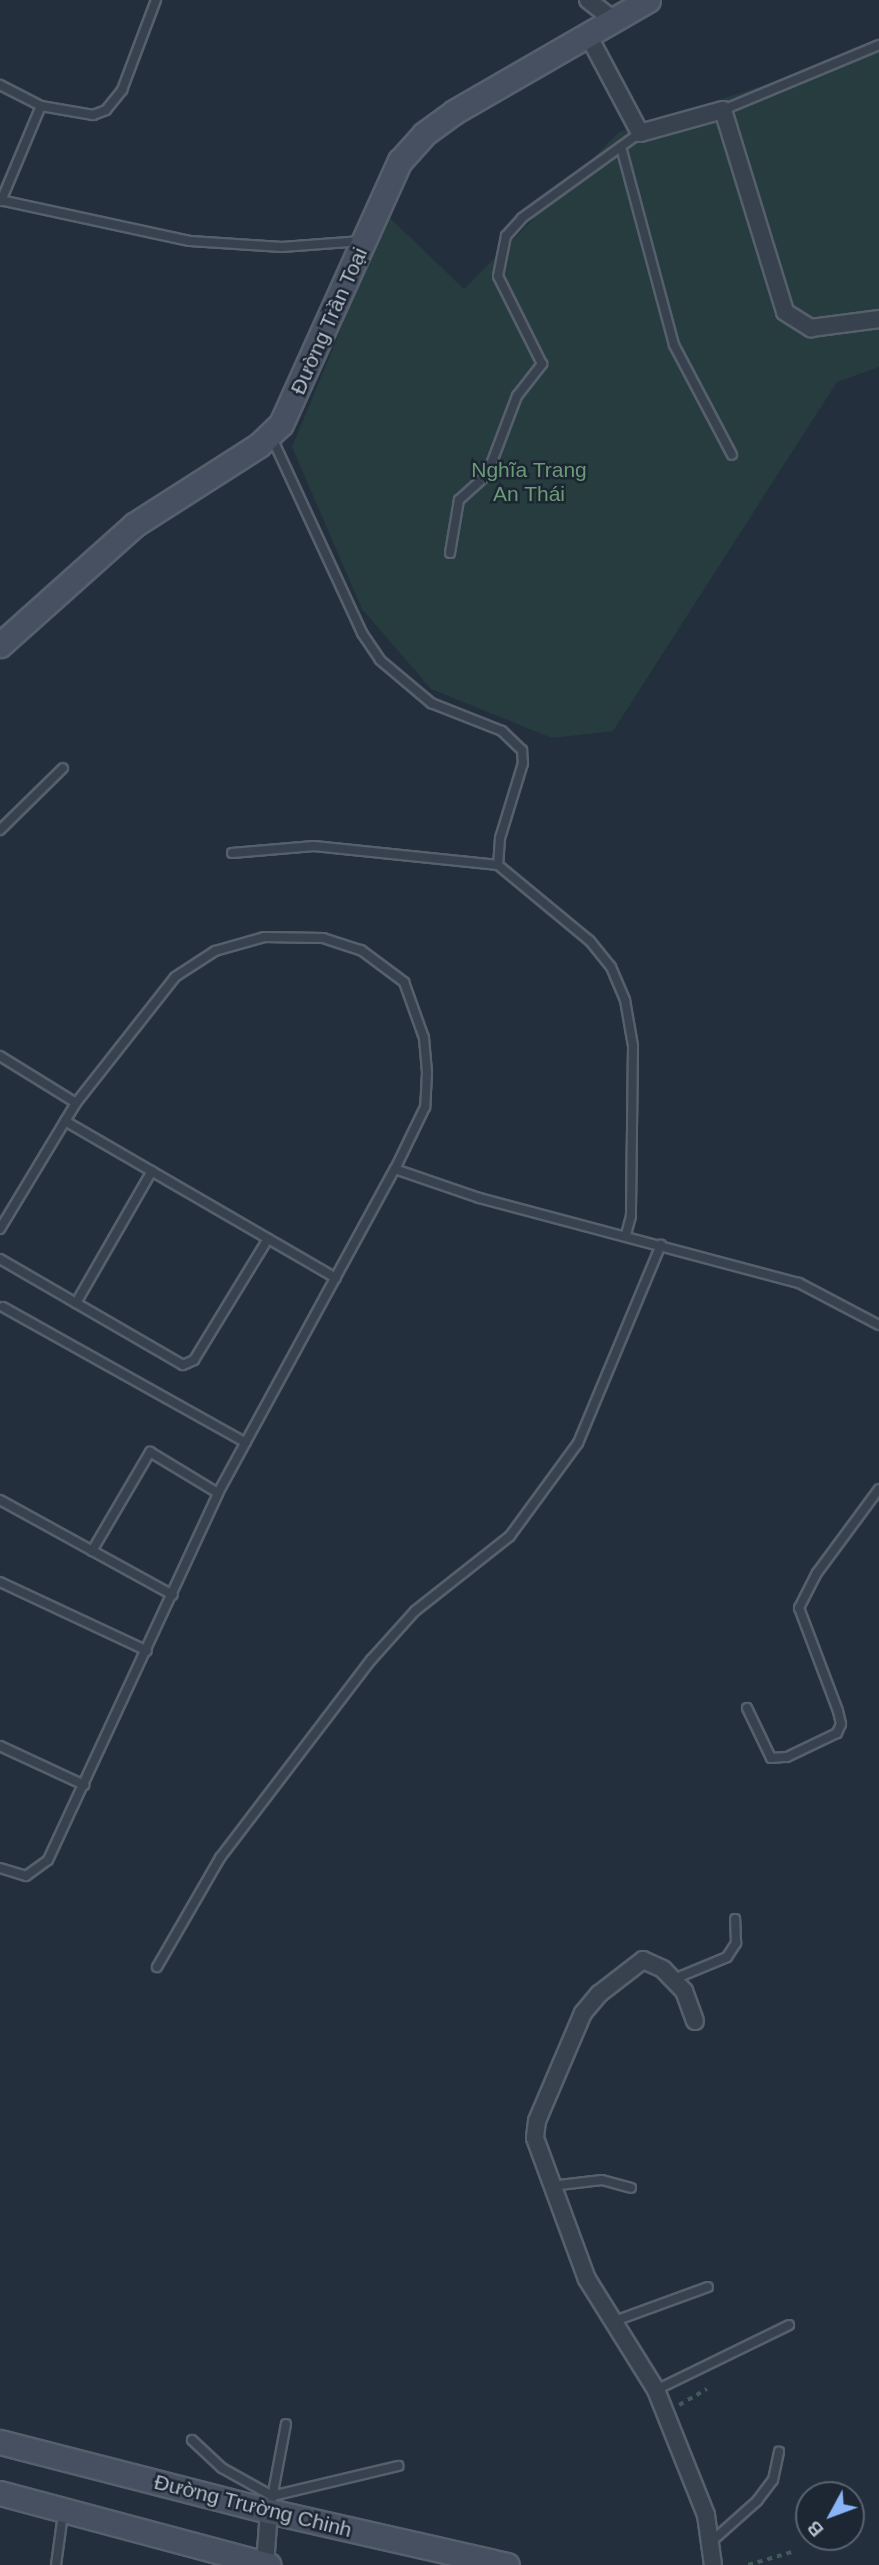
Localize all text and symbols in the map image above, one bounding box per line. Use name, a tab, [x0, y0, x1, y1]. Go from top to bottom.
street label: Đường Trần Toại	[285, 243, 373, 399]
park label: Nghĩa Trang An Thái	[471, 457, 587, 507]
street label: Đường Trường Chinh	[151, 2469, 355, 2543]
north arrow	[795, 2481, 865, 2551]
text: B	[803, 2517, 828, 2541]

